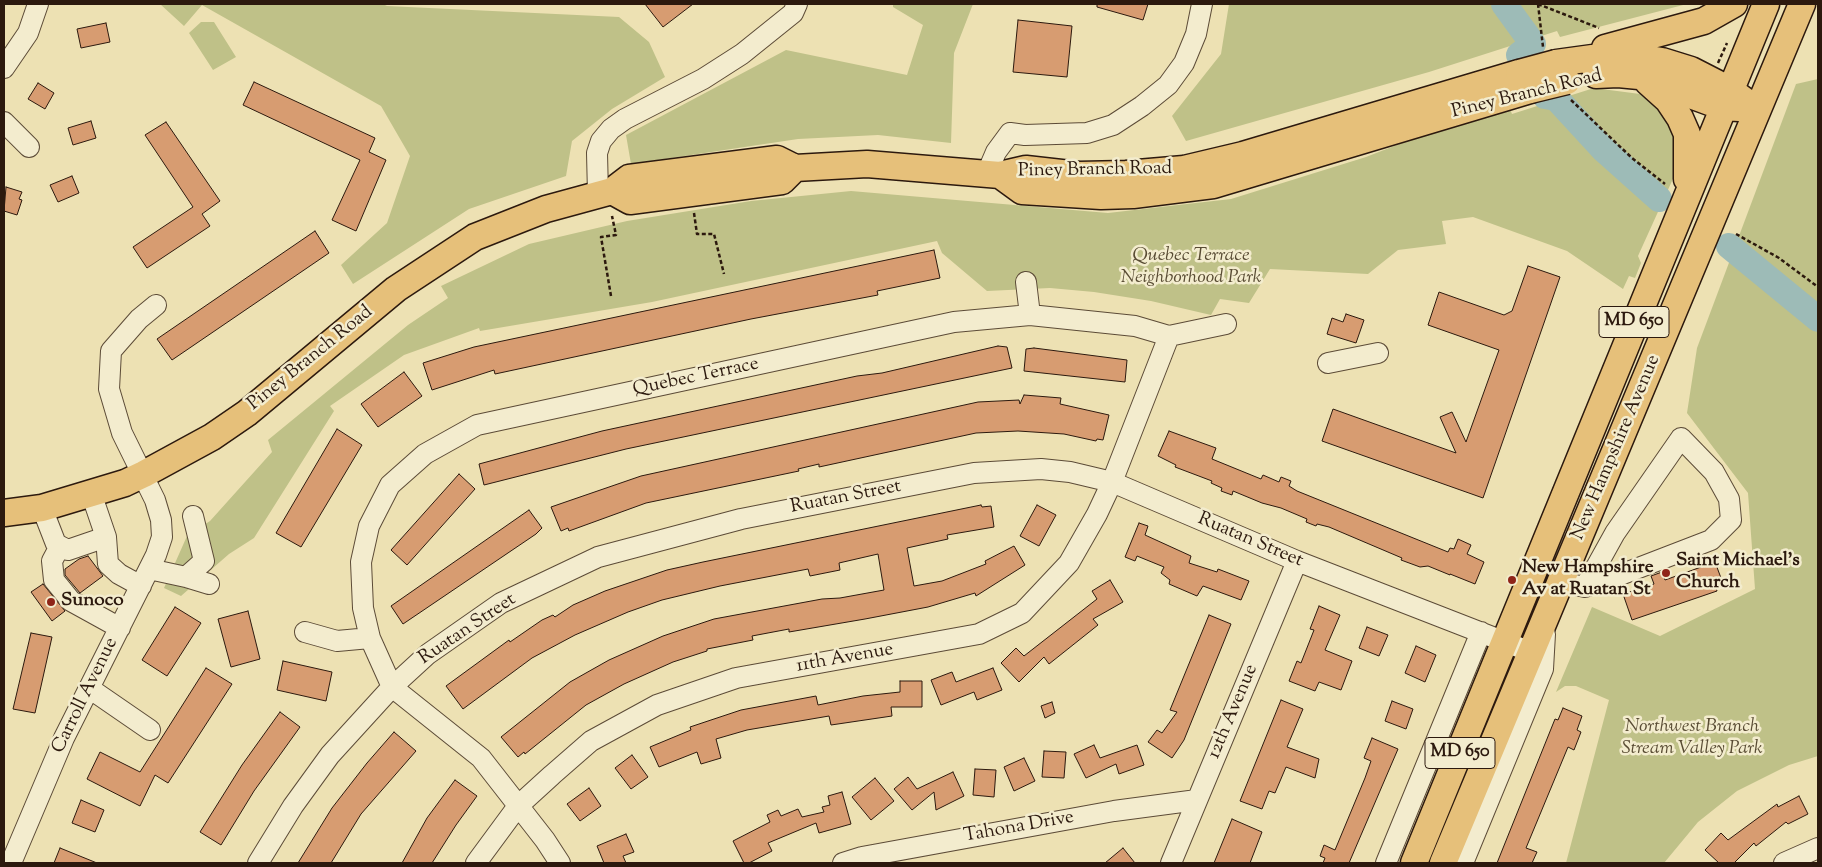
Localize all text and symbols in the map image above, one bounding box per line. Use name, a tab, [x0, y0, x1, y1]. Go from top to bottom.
street label: Piney Branch Road	[1449, 65, 1605, 125]
street label: Piney Branch Road	[1018, 158, 1172, 184]
park label: Quebec Terrace Neighborhood Park	[1121, 246, 1261, 290]
street label: Piney Branch Road	[244, 302, 378, 416]
road number: MD 650	[1599, 306, 1669, 338]
street label: New Hampshire Avenue	[1568, 352, 1666, 544]
street label: Quebec Terrace	[631, 354, 761, 402]
street label: Ruatan Street	[789, 476, 903, 520]
street label: Ruatan Street	[1194, 509, 1306, 573]
place label: Saint Michael's Church	[1676, 551, 1800, 595]
place label: New Hampshire Av at Ruatan St	[1522, 558, 1653, 602]
marker: Saint Michael's Church	[1660, 567, 1672, 579]
marker: New Hampshire Av at Ruatan St	[1506, 574, 1518, 586]
street label: Ruatan Street	[415, 589, 521, 671]
place label: Sunoco	[61, 591, 124, 613]
marker: Sunoco	[45, 596, 57, 608]
street label: Carroll Avenue	[48, 634, 124, 758]
street label: 11th Avenue	[795, 639, 895, 679]
street label: 12th Avenue	[1204, 661, 1264, 763]
park label: Northwest Branch Stream Valley Park	[1622, 717, 1762, 761]
road number: MD 650	[1425, 738, 1495, 768]
street label: Tahona Drive	[962, 807, 1076, 849]

